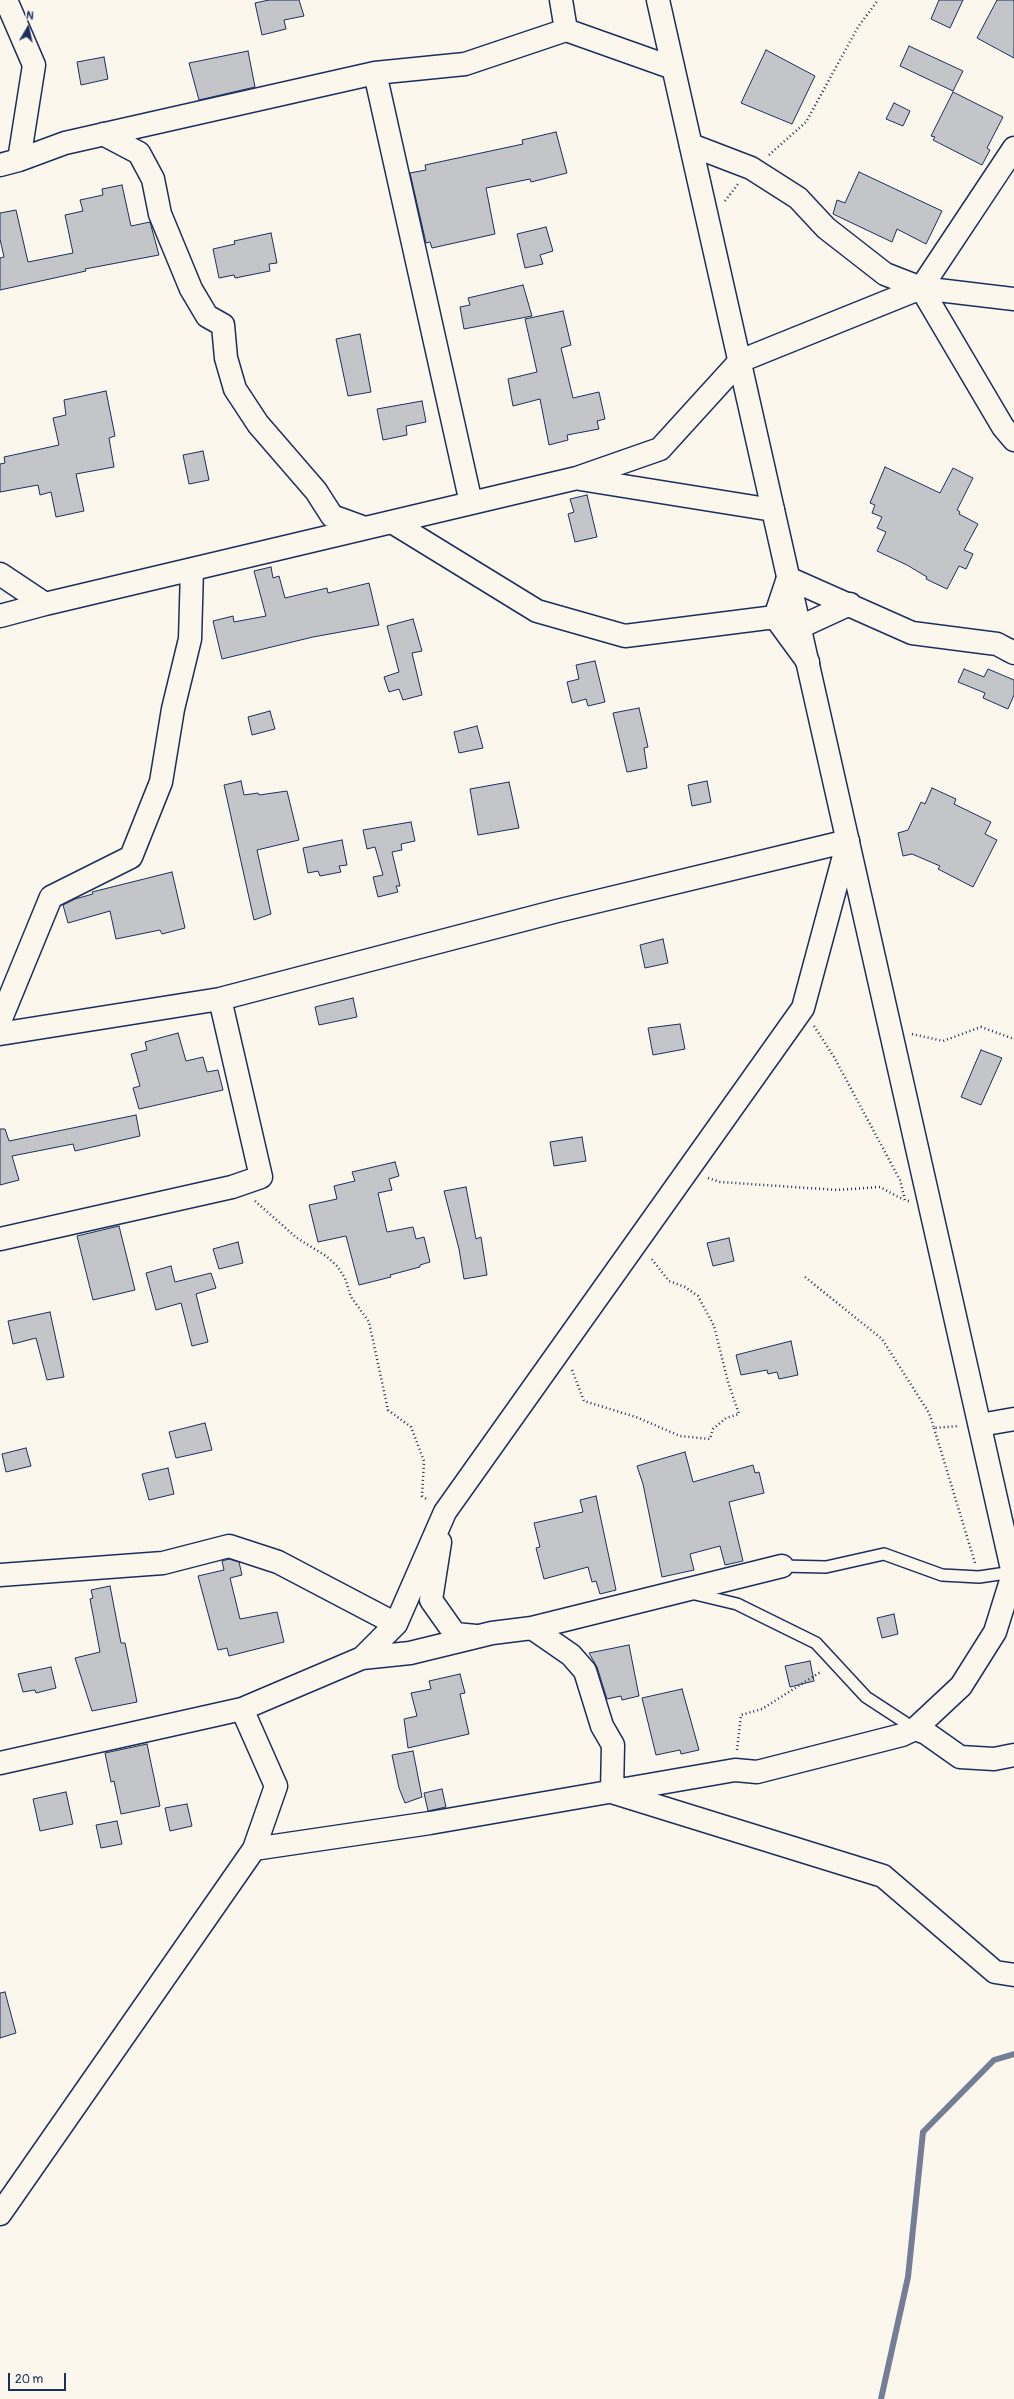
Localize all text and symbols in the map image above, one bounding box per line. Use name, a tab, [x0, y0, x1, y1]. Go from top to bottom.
north arrow	[8, 8, 48, 48]
text: N	[25, 9, 35, 23]
scale bar	[10, 2365, 68, 2391]
text: 20 m	[15, 2372, 43, 2387]

